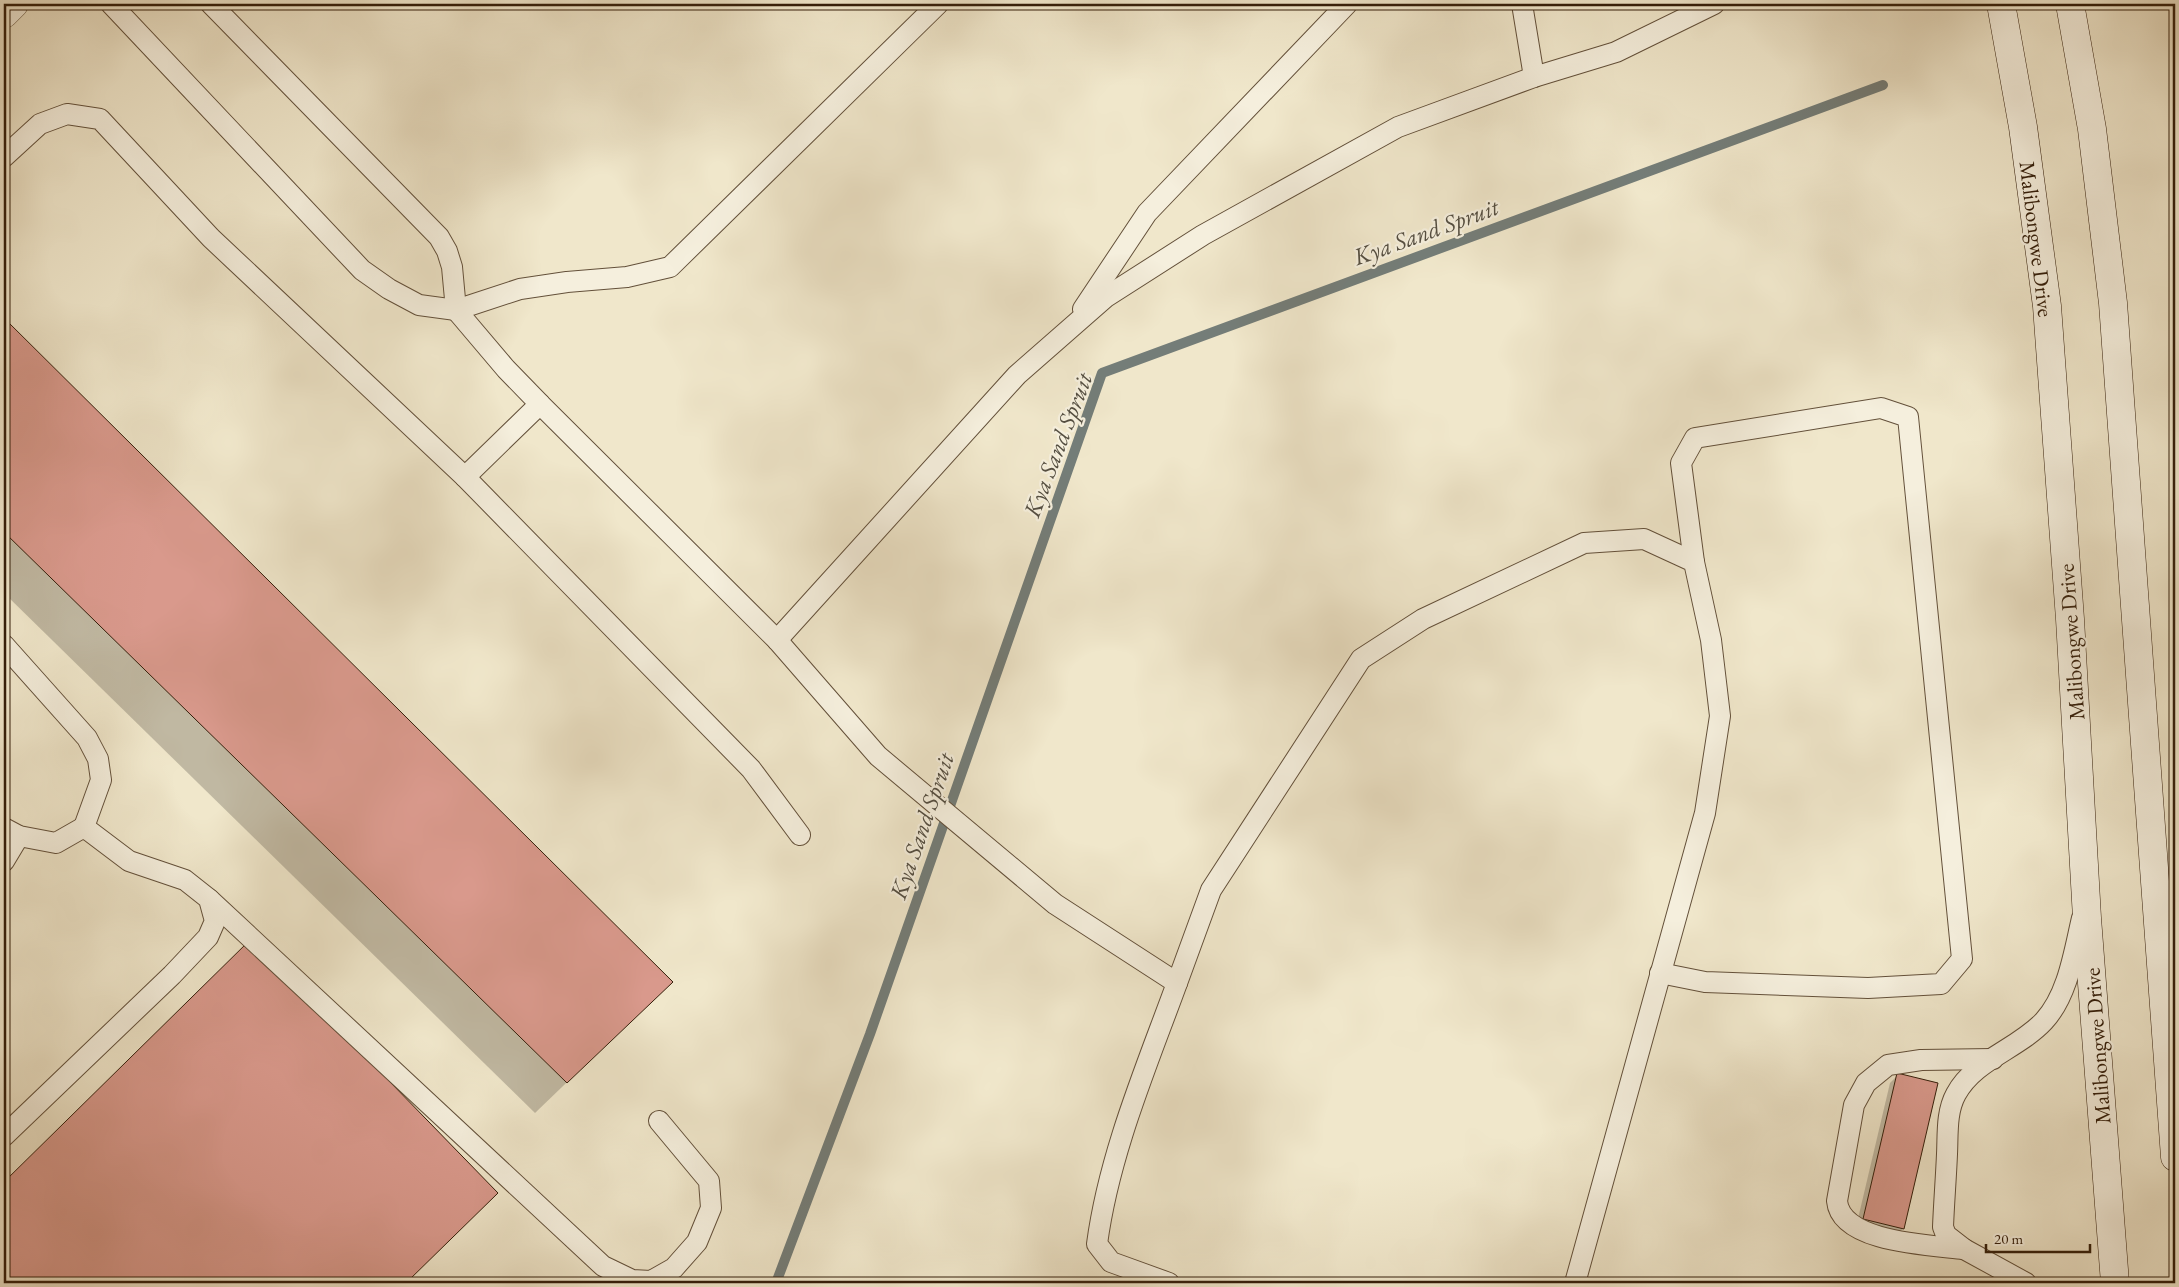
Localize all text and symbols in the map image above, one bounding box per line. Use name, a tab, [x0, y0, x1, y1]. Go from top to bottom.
street label: Malibongwe Drive	[2013, 160, 2060, 319]
water label: Kya Sand Spruit	[1348, 191, 1504, 273]
water label: Kya Sand Spruit	[1015, 367, 1100, 523]
street label: Malibongwe Drive	[2052, 562, 2091, 721]
water label: Kya Sand Spruit	[882, 748, 961, 904]
street label: Malibongwe Drive	[2078, 966, 2117, 1125]
scale bar	[1986, 1222, 2090, 1254]
text: 20 m	[1994, 1229, 2023, 1248]

